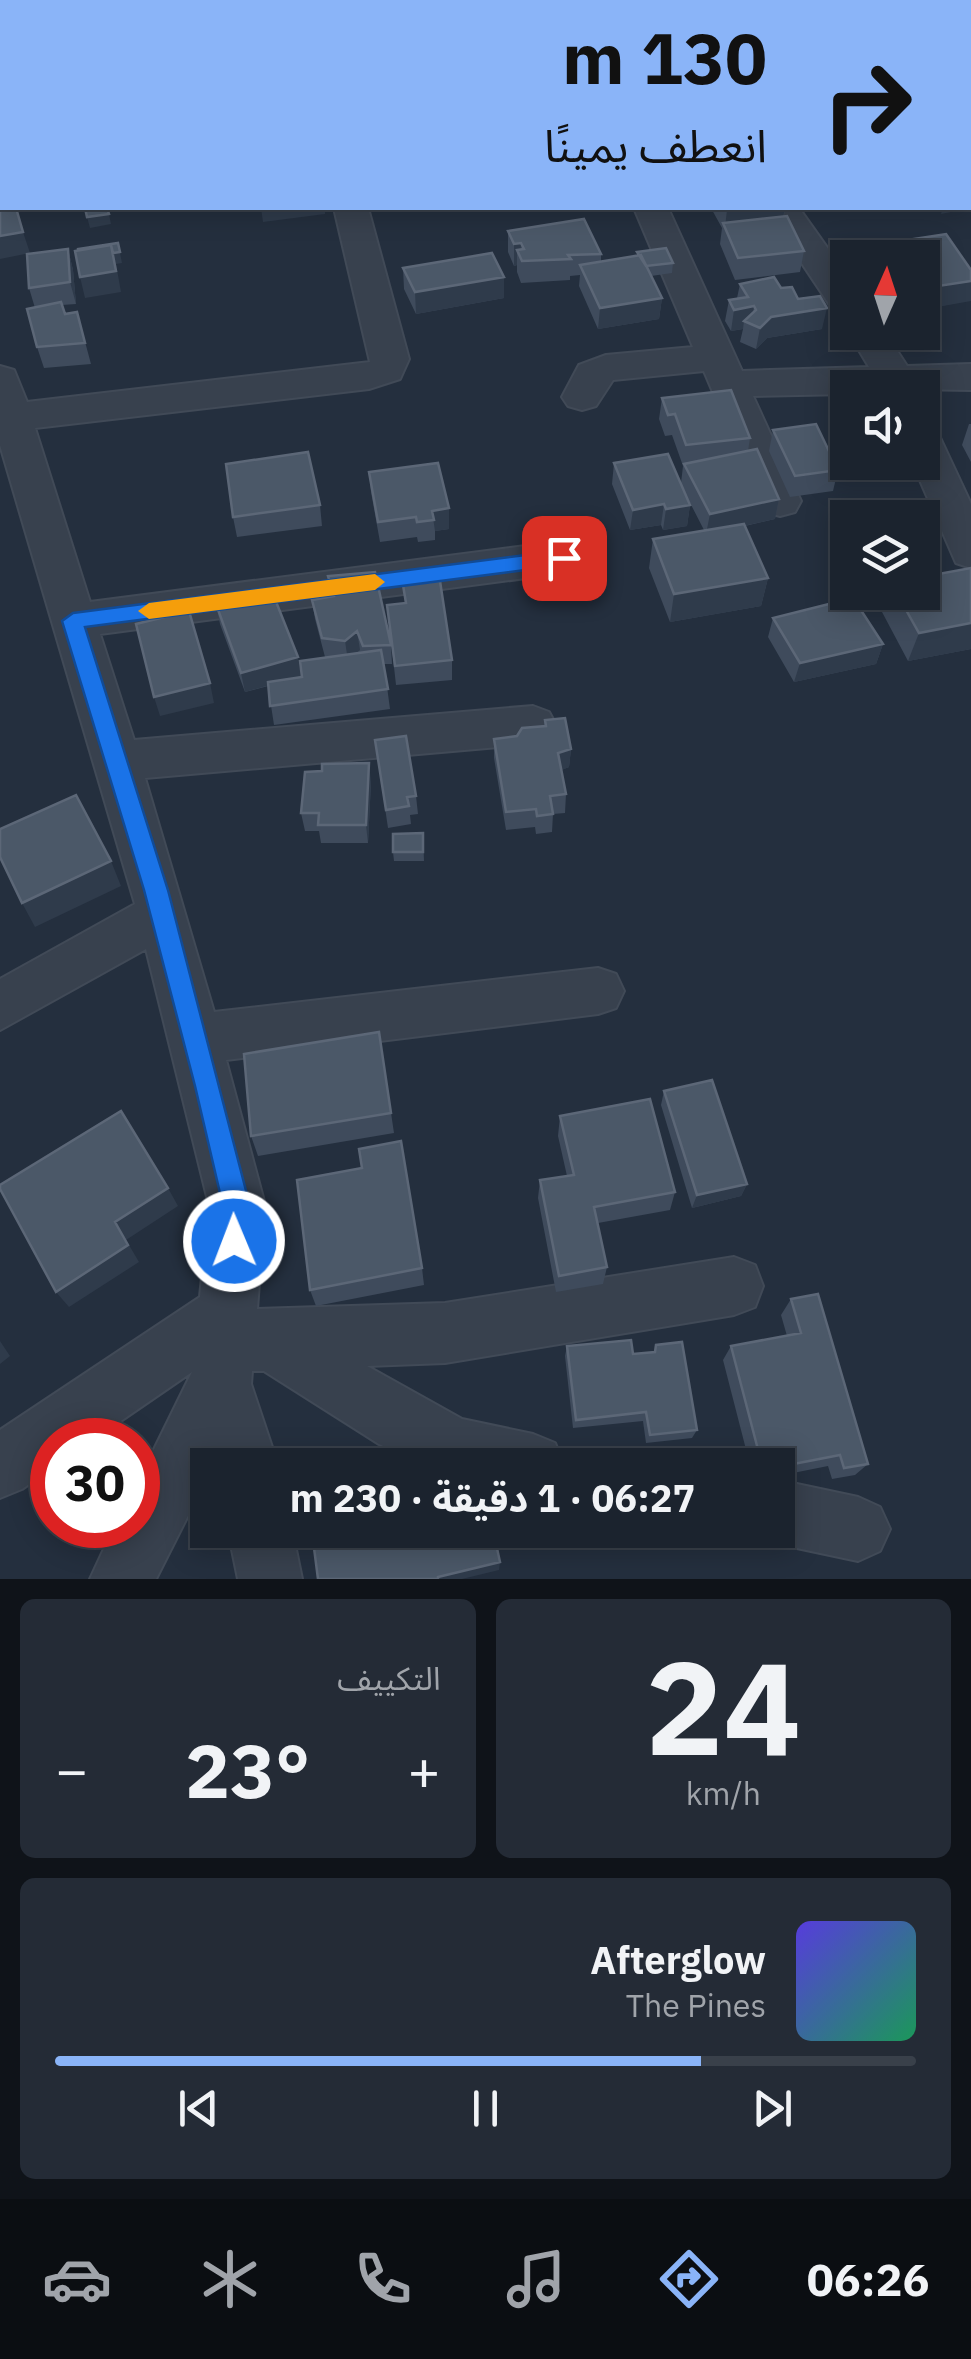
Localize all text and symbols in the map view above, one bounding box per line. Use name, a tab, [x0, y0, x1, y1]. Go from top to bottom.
text: 130 m	[562, 12, 767, 103]
icon: right	[802, 40, 932, 170]
text: انعطف يمينًا	[544, 116, 767, 174]
north arrow	[830, 240, 940, 350]
map controls	[830, 240, 940, 610]
button: sound	[830, 370, 940, 480]
button: layers	[830, 500, 940, 610]
pin	[522, 516, 607, 601]
icon: arrive	[537, 531, 592, 586]
position arrow	[182, 1189, 286, 1293]
speed limit sign: 30	[30, 1418, 160, 1548]
text: 06:27 · 1 دقيقة · 230 m	[290, 1473, 695, 1522]
text: 24	[645, 1622, 801, 1791]
text: التكييف	[337, 1657, 441, 1699]
text: 23°	[185, 1721, 310, 1819]
text: −	[55, 1734, 88, 1805]
text: +	[407, 1734, 440, 1805]
text: km/h	[686, 1772, 761, 1814]
text: Afterglow	[590, 1935, 766, 1984]
text: The Pines	[626, 1984, 766, 2026]
icon: previous	[171, 2081, 226, 2136]
icon: pause	[458, 2081, 513, 2136]
icon: next	[745, 2081, 800, 2136]
icon: car	[42, 2244, 112, 2314]
icon: climate	[195, 2244, 265, 2314]
icon: phone	[348, 2244, 418, 2314]
icon: music	[501, 2244, 571, 2314]
icon: directions	[654, 2244, 724, 2314]
text: 06:26	[807, 2250, 930, 2308]

